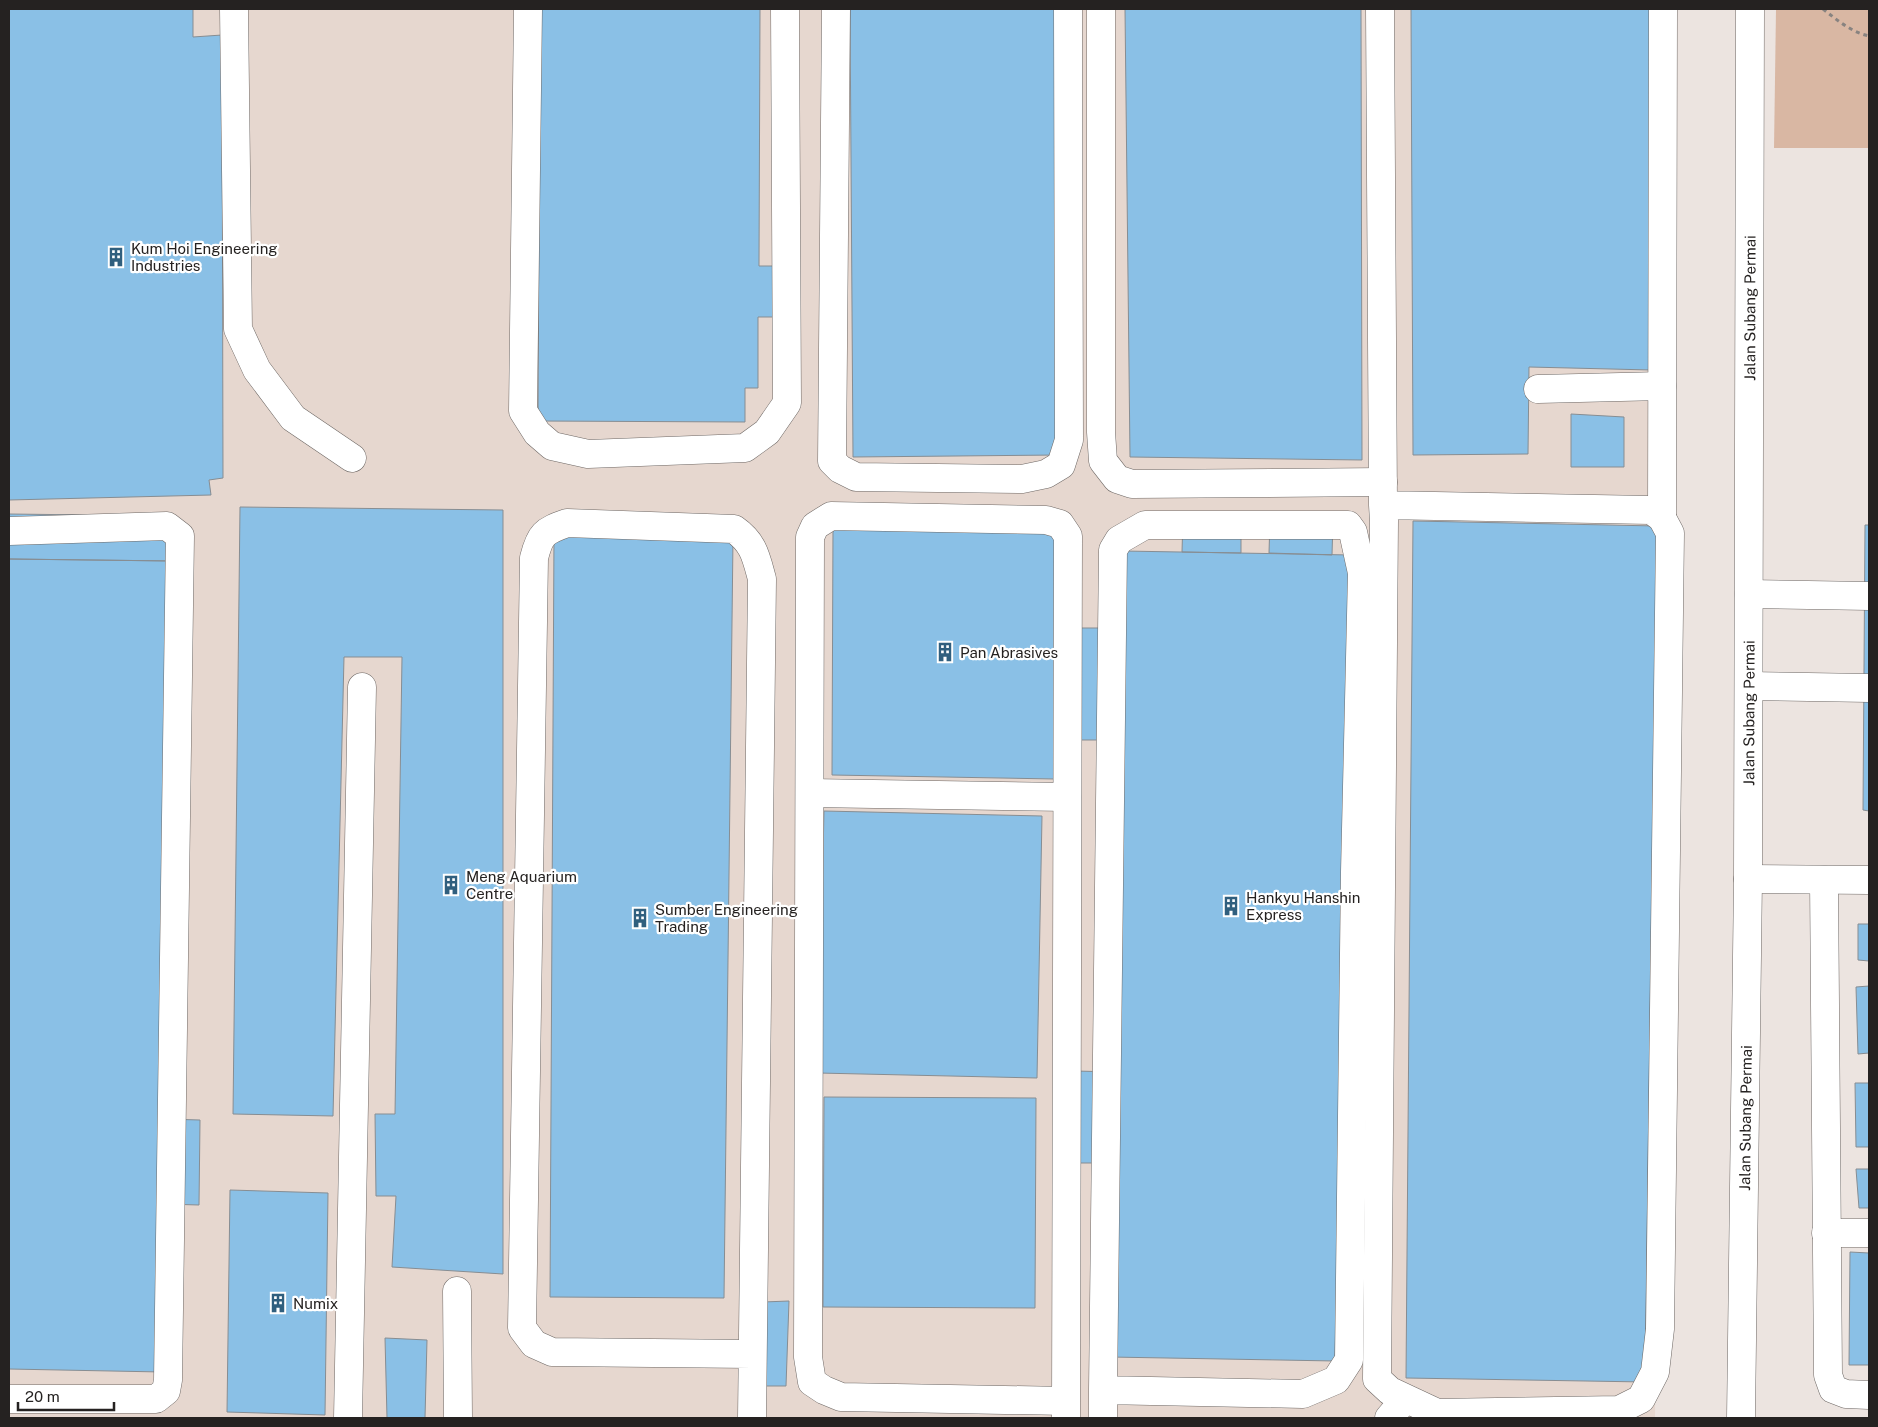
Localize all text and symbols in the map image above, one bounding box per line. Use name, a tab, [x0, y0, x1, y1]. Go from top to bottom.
street label: Jalan Subang Permai	[1741, 235, 1758, 381]
place label: Kum Hoi Engineering Industries	[131, 240, 278, 274]
building icon: Kum Hoi Engineering Industries	[105, 246, 127, 268]
street label: Jalan Subang Permai	[1740, 640, 1757, 786]
building icon: Pan Abrasives	[934, 641, 956, 663]
place label: Pan Abrasives	[960, 644, 1058, 661]
place label: Meng Aquarium Centre	[466, 868, 577, 902]
building icon: Meng Aquarium Centre	[440, 874, 462, 896]
place label: Hankyu Hanshin Express	[1246, 889, 1360, 923]
building icon: Hankyu Hanshin Express	[1220, 895, 1242, 917]
place label: Sumber Engineering Trading	[655, 901, 798, 935]
building icon: Sumber Engineering Trading	[629, 907, 651, 929]
street label: Jalan Subang Permai	[1735, 1045, 1754, 1191]
building icon: Numix	[267, 1292, 289, 1314]
place label: Numix	[293, 1295, 338, 1312]
scale bar	[18, 1380, 114, 1412]
text: 20 m	[25, 1388, 60, 1405]

